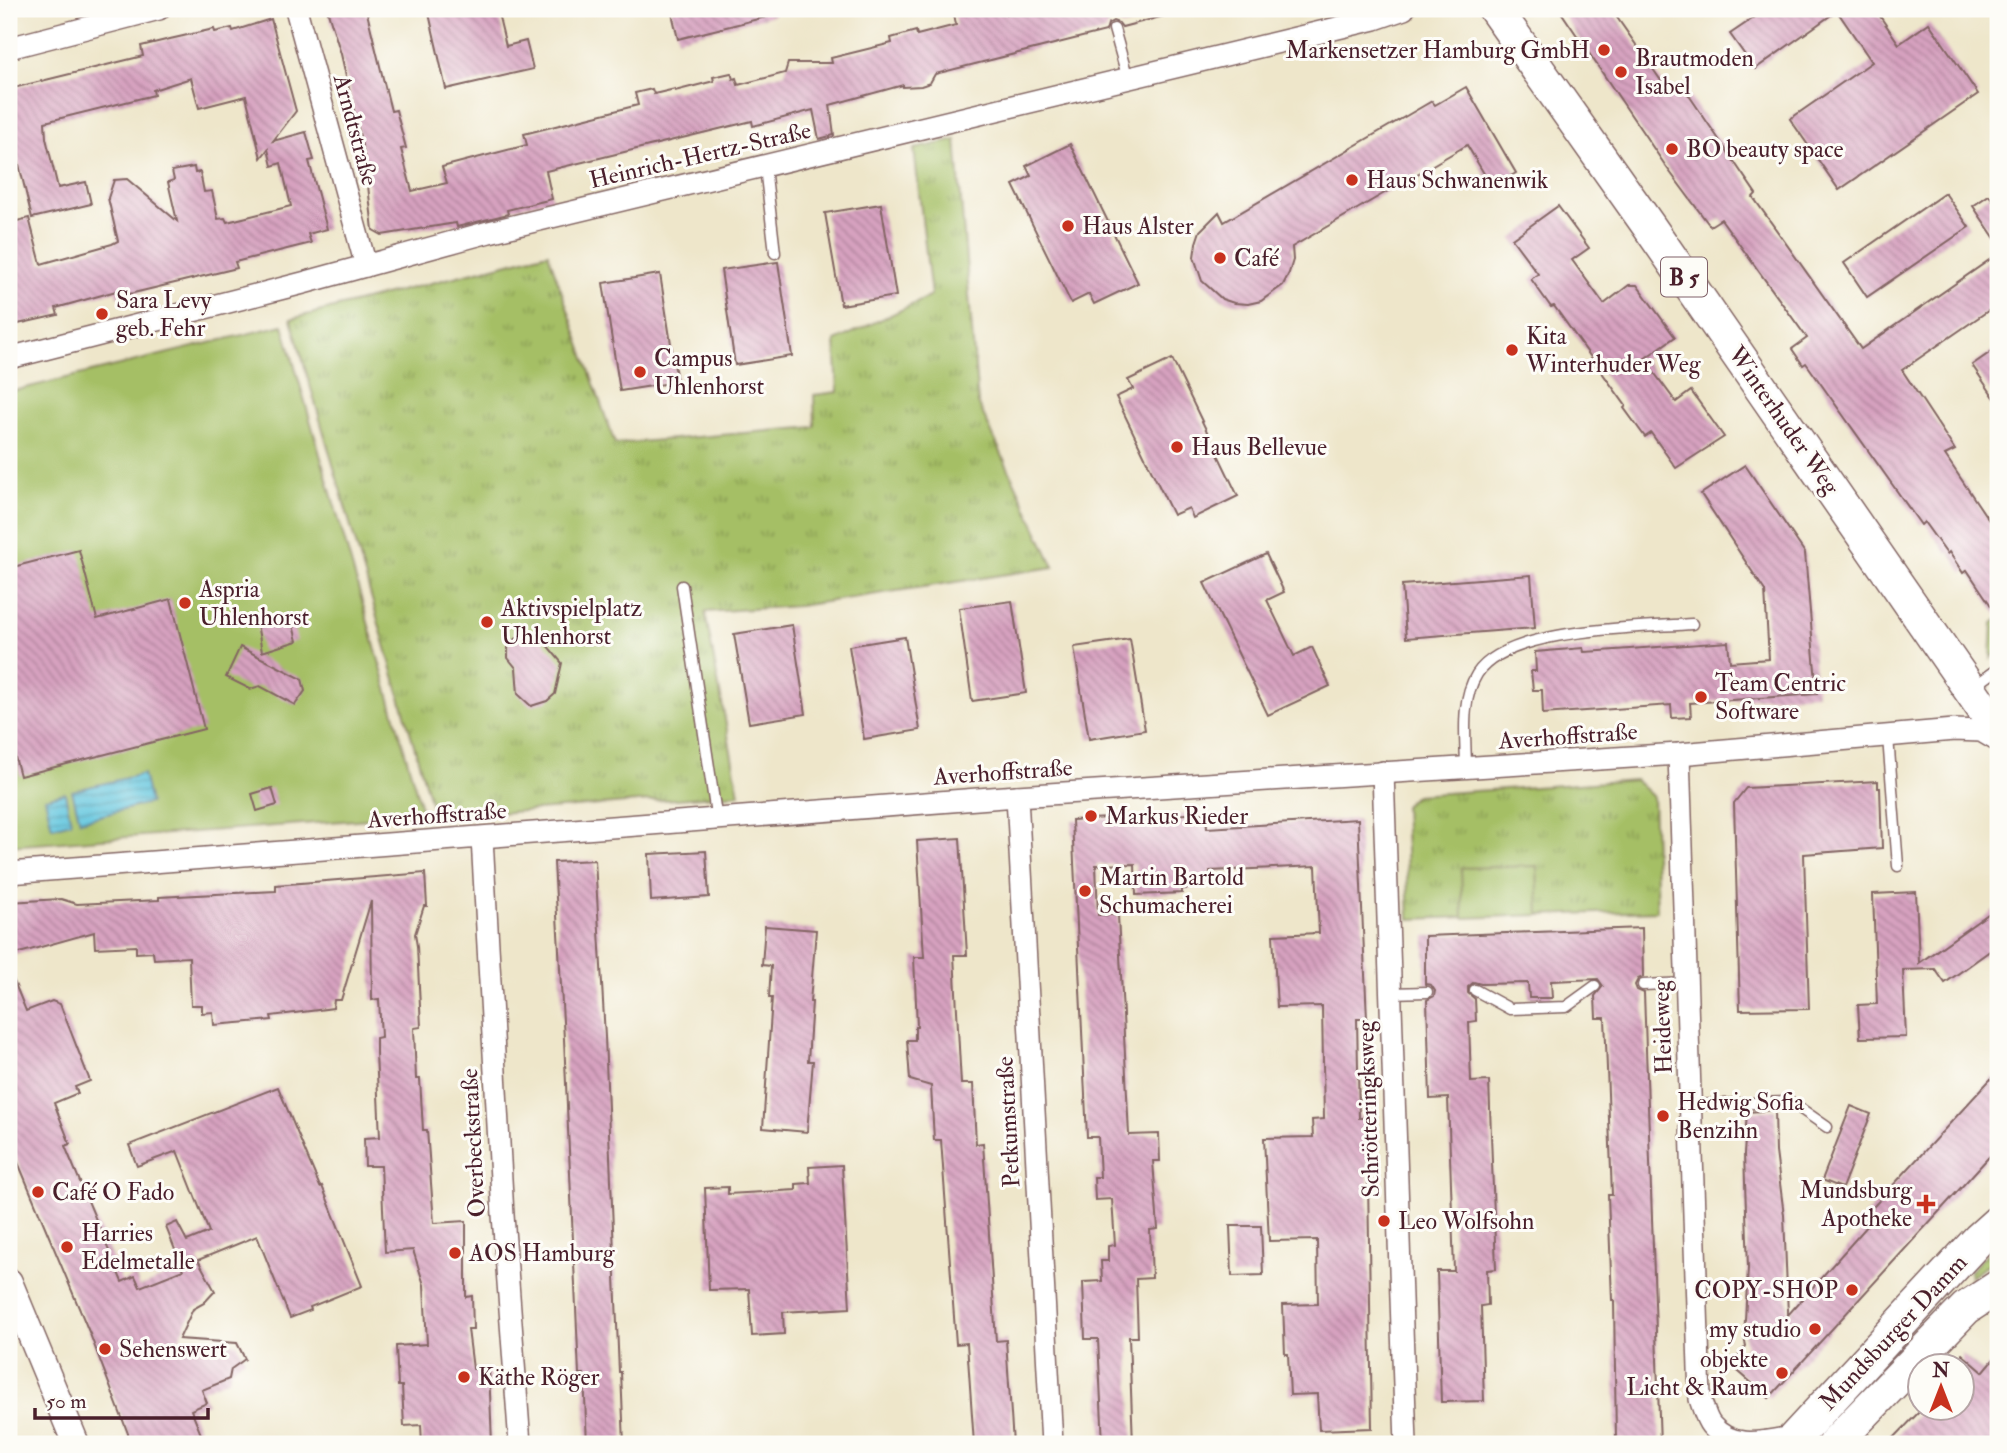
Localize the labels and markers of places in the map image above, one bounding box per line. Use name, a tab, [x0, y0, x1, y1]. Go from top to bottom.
place label: Markensetzer Hamburg GmbH	[1285, 35, 1590, 66]
marker: Markensetzer Hamburg GmbH	[1596, 42, 1612, 58]
place label: Brautmoden Isabel	[1635, 43, 1754, 102]
marker: Brautmoden Isabel	[1613, 64, 1629, 80]
place label: BO beauty space	[1686, 134, 1844, 165]
marker: BO beauty space	[1664, 141, 1680, 157]
place label: Haus Schwanenwik	[1366, 165, 1549, 196]
marker: Haus Schwanenwik	[1344, 172, 1360, 188]
place label: Haus Alster	[1082, 211, 1194, 242]
marker: Haus Alster	[1060, 218, 1076, 234]
place label: Café	[1234, 243, 1280, 274]
marker: Café	[1212, 250, 1228, 266]
place label: Sara Levy geb. Fehr	[116, 285, 212, 344]
marker: Sara Levy geb. Fehr	[94, 306, 110, 322]
place label: Kita Winterhuder Weg	[1525, 321, 1702, 380]
marker: Kita Winterhuder Weg	[1504, 342, 1520, 358]
place label: Campus Uhlenhorst	[654, 343, 764, 402]
marker: Campus Uhlenhorst	[632, 364, 648, 380]
place label: Haus Bellevue	[1191, 432, 1327, 463]
marker: Haus Bellevue	[1169, 439, 1185, 455]
place label: Aspria Uhlenhorst	[198, 574, 309, 633]
place label: Aktivspielplatz Uhlenhorst	[500, 593, 642, 652]
marker: Aspria Uhlenhorst	[177, 595, 193, 611]
marker: Aktivspielplatz Uhlenhorst	[479, 614, 495, 630]
place label: Team Centric Software	[1715, 668, 1846, 727]
marker: Team Centric Software	[1693, 689, 1709, 705]
place label: Markus Rieder	[1105, 801, 1248, 832]
marker: Markus Rieder	[1083, 808, 1099, 824]
place label: Martin Bartold Schumacherei	[1099, 862, 1244, 921]
marker: Martin Bartold Schumacherei	[1077, 883, 1093, 899]
place label: Hedwig Sofia Benzihn	[1677, 1087, 1805, 1146]
marker: Hedwig Sofia Benzihn	[1655, 1108, 1671, 1124]
place label: Mundsburg Apotheke	[1800, 1175, 1913, 1234]
place label: Café O Fado	[52, 1177, 174, 1208]
marker: Café O Fado	[30, 1184, 46, 1200]
marker: Mundsburg Apotheke	[1918, 1196, 1934, 1212]
place label: Leo Wolfsohn	[1398, 1206, 1534, 1237]
marker: Leo Wolfsohn	[1376, 1213, 1392, 1229]
place label: Harries Edelmetalle	[81, 1218, 195, 1277]
place label: AOS Hamburg	[468, 1238, 616, 1269]
marker: Harries Edelmetalle	[59, 1239, 75, 1255]
marker: AOS Hamburg	[447, 1245, 463, 1261]
place label: COPY-SHOP	[1694, 1275, 1838, 1306]
marker: COPY-SHOP	[1844, 1282, 1860, 1298]
place label: my studio	[1709, 1314, 1801, 1345]
marker: my studio	[1807, 1321, 1823, 1337]
place label: Sehenswert	[119, 1334, 227, 1365]
marker: Sehenswert	[97, 1341, 113, 1357]
place label: objekte Licht & Raum	[1626, 1344, 1768, 1403]
place label: Käthe Röger	[478, 1362, 599, 1393]
marker: objekte Licht & Raum	[1774, 1365, 1790, 1381]
marker: Käthe Röger	[456, 1369, 472, 1385]

